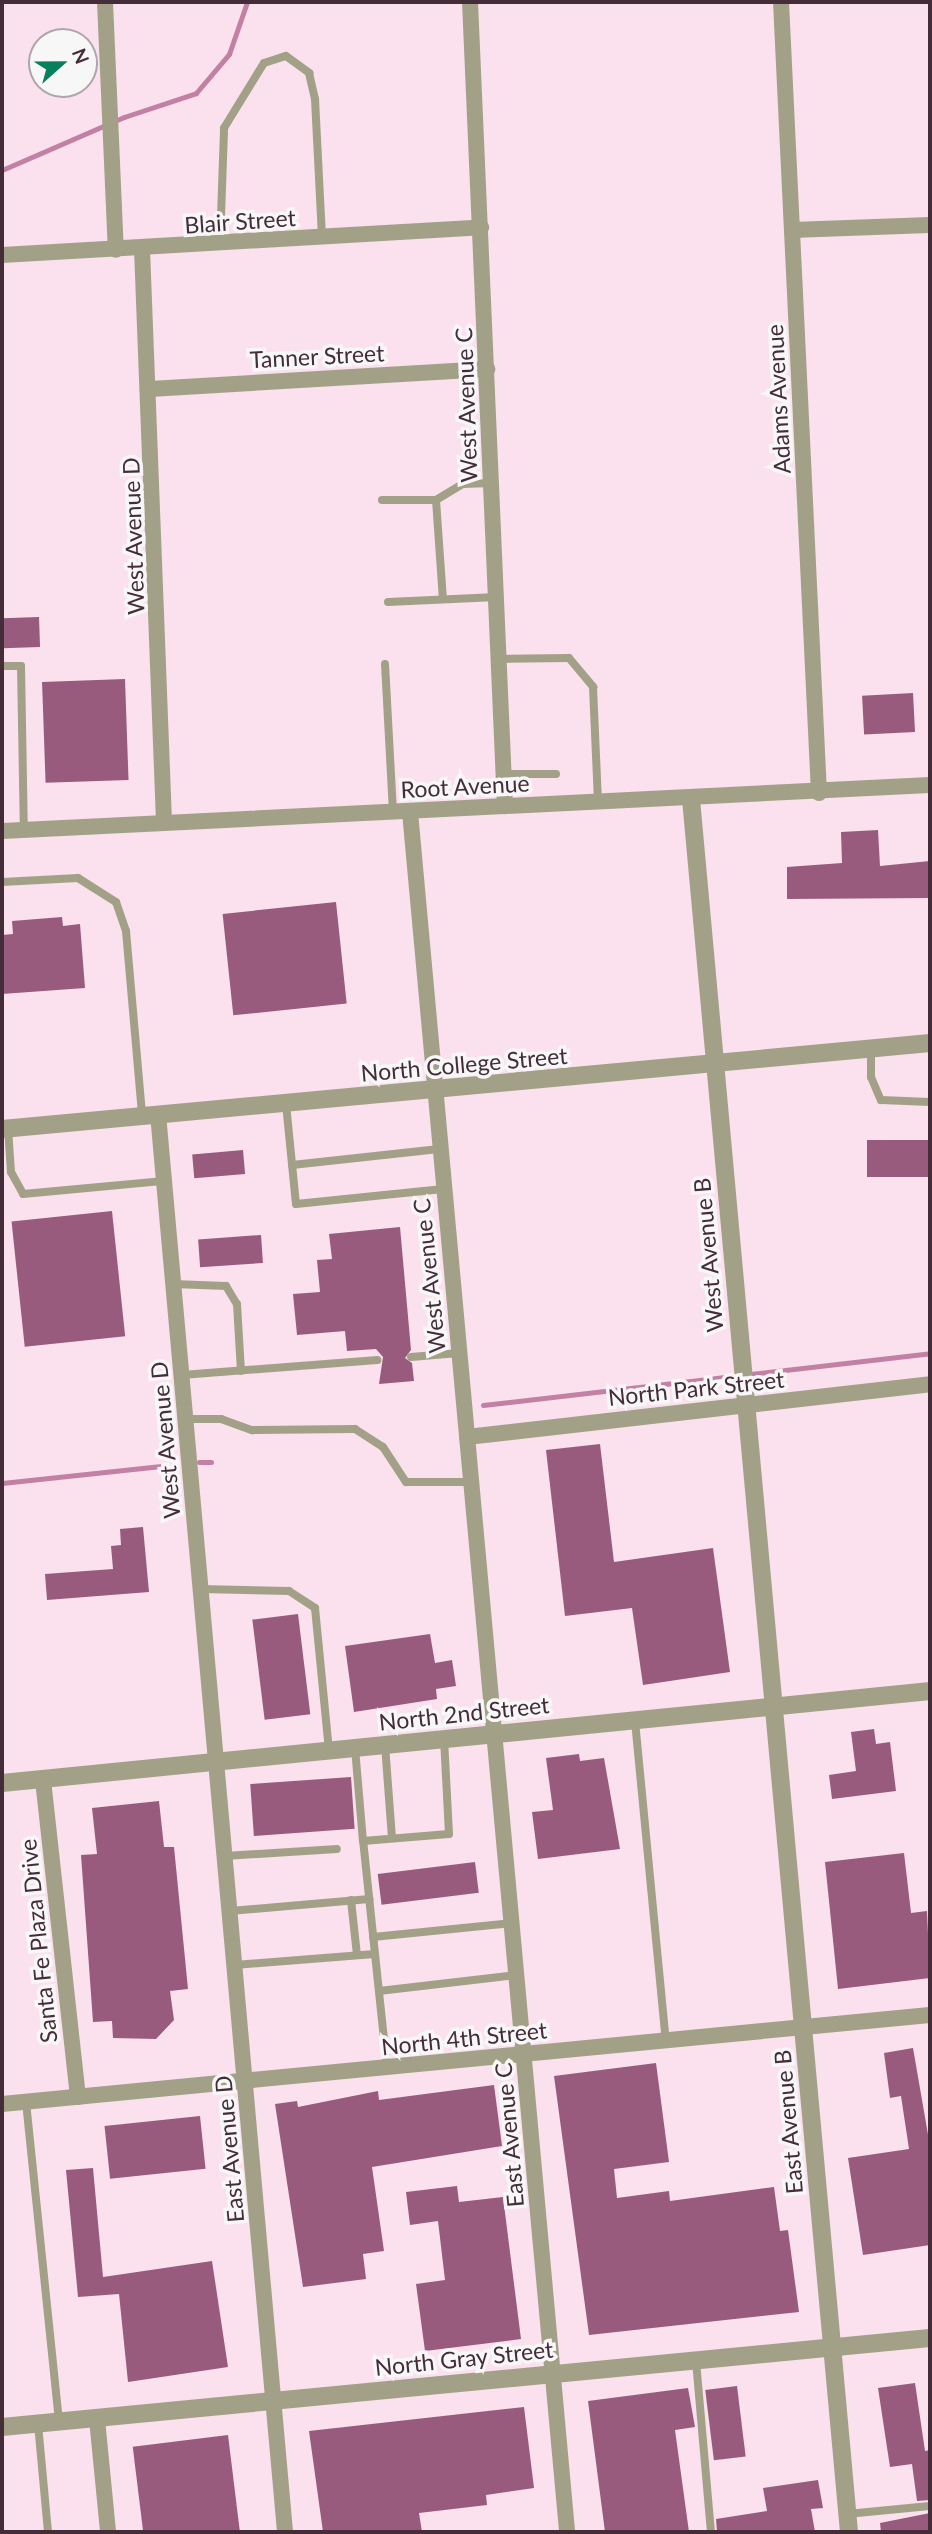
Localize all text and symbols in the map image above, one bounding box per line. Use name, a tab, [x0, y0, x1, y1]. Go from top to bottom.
north arrow	[28, 28, 98, 98]
text: N	[68, 45, 95, 67]
street label: Blair Street	[183, 203, 297, 239]
street label: Adams Avenue	[760, 323, 796, 475]
street label: West Avenue C	[449, 326, 483, 484]
street label: Tanner Street	[249, 339, 385, 373]
street label: West Avenue D	[116, 456, 150, 616]
street label: Root Avenue	[399, 769, 531, 803]
street label: North College Street	[360, 1041, 568, 1087]
street label: West Avenue B	[687, 1176, 729, 1334]
street label: West Avenue C	[407, 1197, 451, 1355]
street label: West Avenue D	[144, 1360, 186, 1520]
street label: North Park Street	[607, 1365, 785, 1411]
street label: North 2nd Street	[377, 1690, 551, 1736]
street label: Santa Fe Plaza Drive	[14, 1838, 62, 2044]
street label: North 4th Street	[380, 2016, 548, 2060]
street label: East Avenue B	[768, 2048, 808, 2196]
street label: East Avenue C	[489, 2061, 529, 2209]
street label: East Avenue D	[209, 2074, 249, 2224]
street label: North Gray Street	[373, 2335, 555, 2381]

